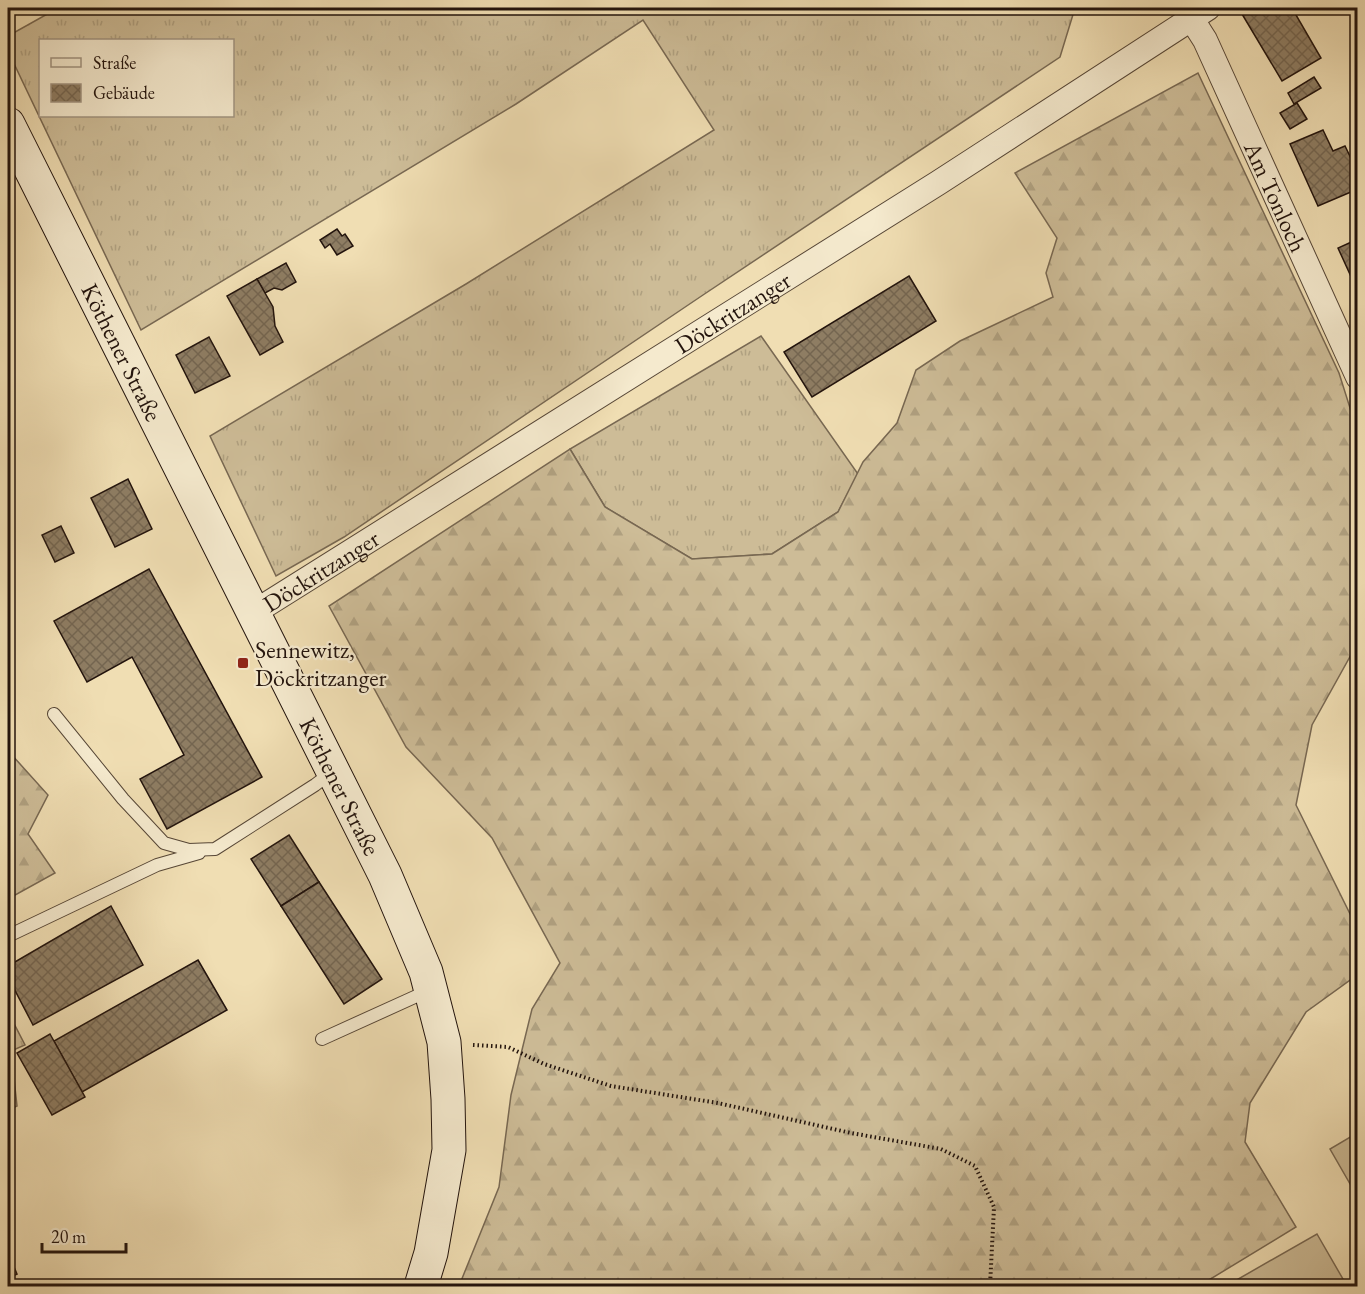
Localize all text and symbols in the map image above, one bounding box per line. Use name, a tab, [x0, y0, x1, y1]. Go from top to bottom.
legend	[39, 39, 234, 117]
text: Straße	[93, 51, 136, 74]
text: Gebäude	[93, 81, 155, 104]
street label: Am Tonloch	[1237, 135, 1315, 257]
street label: Döckritzanger	[668, 264, 796, 360]
street label: Köthener Straße	[75, 278, 170, 426]
street label: Döckritzanger	[257, 522, 385, 619]
place label: Sennewitz, Döckritzanger	[255, 634, 387, 693]
marker: Sennewitz, Döckritzanger	[236, 656, 250, 670]
street label: Köthener Straße	[293, 712, 388, 860]
scale bar	[42, 1216, 126, 1254]
text: 20 m	[51, 1225, 86, 1248]

